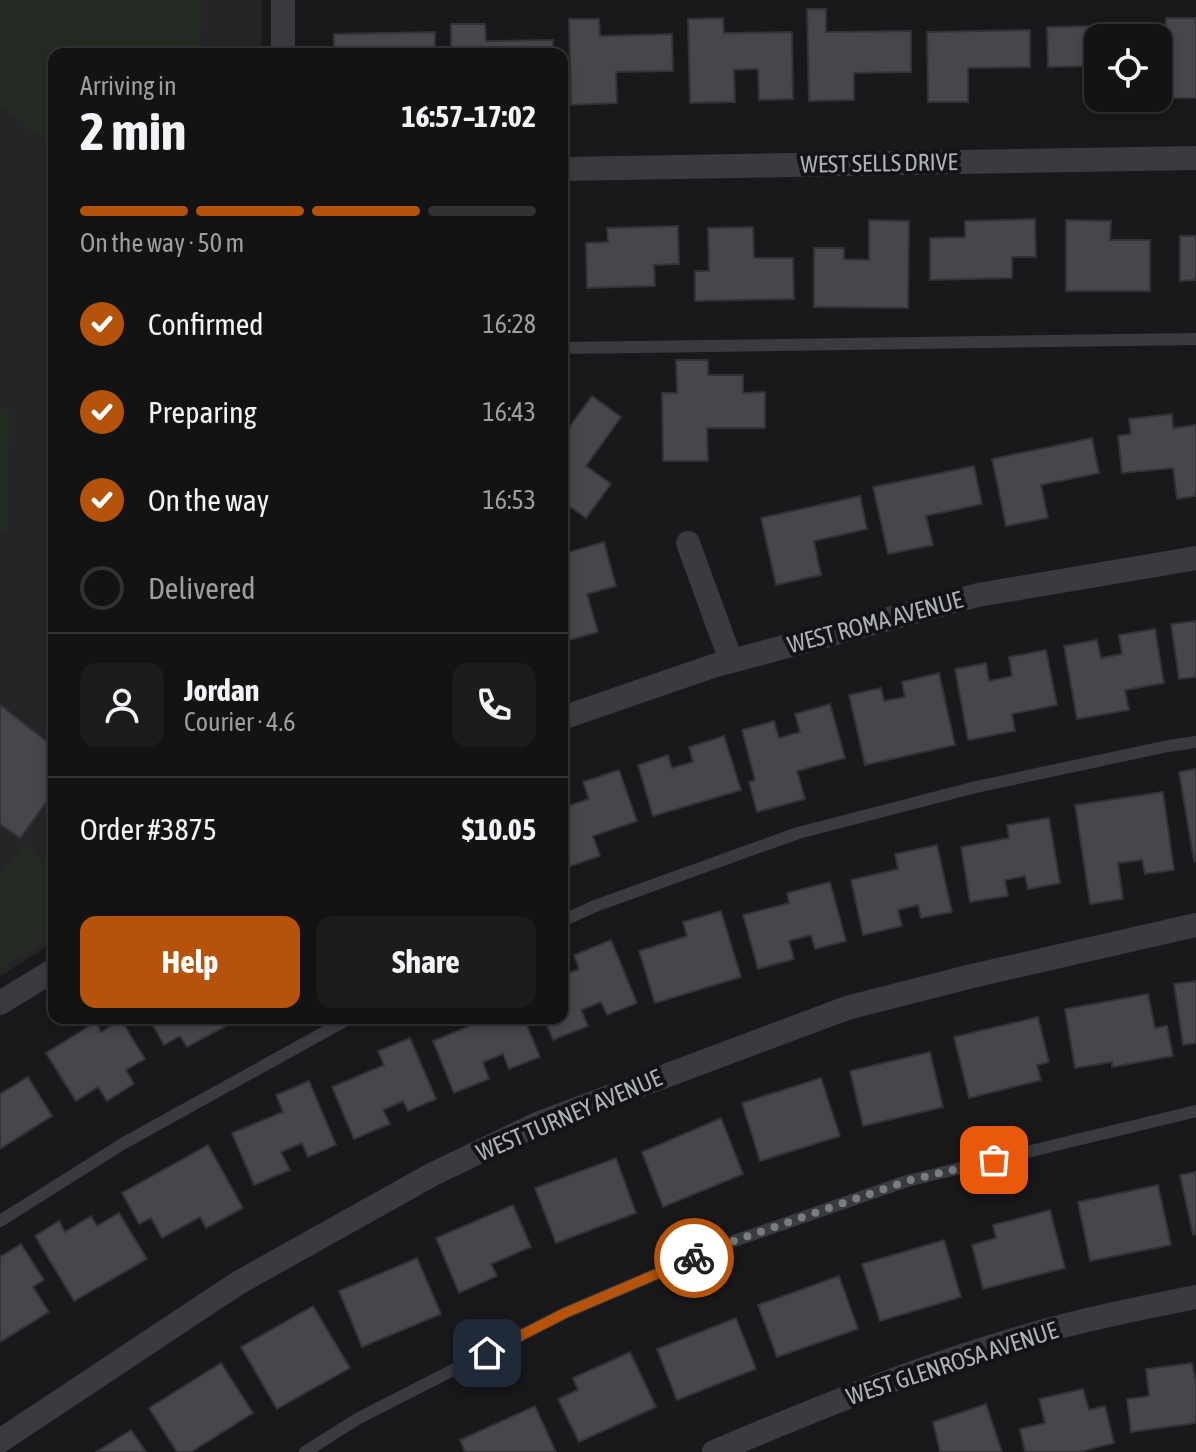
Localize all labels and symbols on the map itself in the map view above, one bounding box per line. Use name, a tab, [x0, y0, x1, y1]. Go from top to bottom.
street label: WEST SELLS DRIVE	[800, 148, 958, 178]
street label: WEST ROMA AVENUE	[784, 586, 966, 658]
street label: WEST TURNEY AVENUE	[472, 1064, 666, 1166]
pin	[960, 1126, 1028, 1194]
courier	[654, 1218, 734, 1298]
street label: WEST GLENROSA AVENUE	[843, 1316, 1061, 1410]
pin	[453, 1319, 521, 1387]

